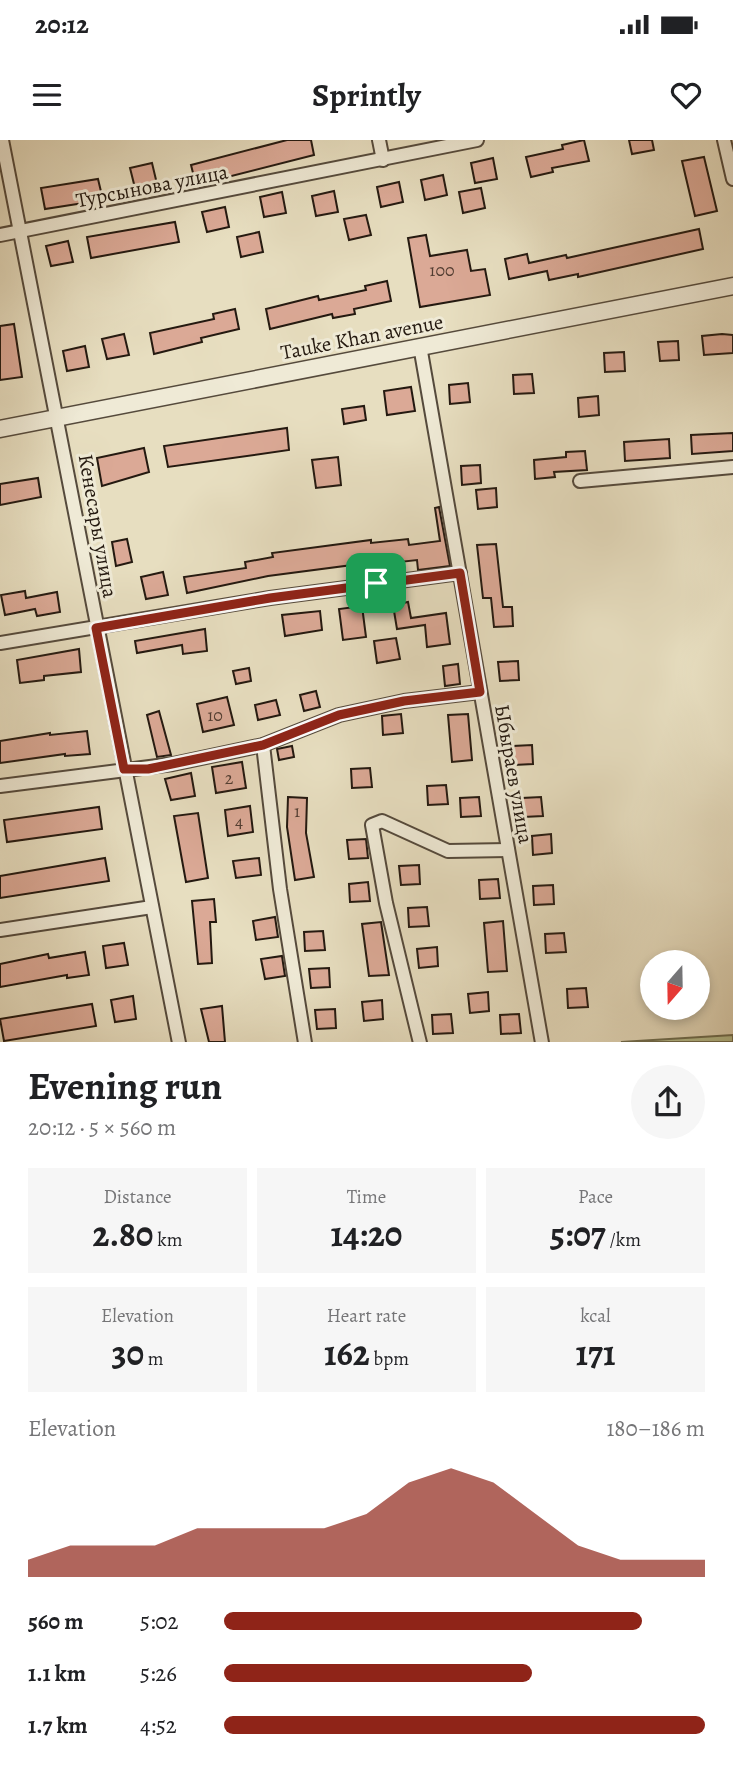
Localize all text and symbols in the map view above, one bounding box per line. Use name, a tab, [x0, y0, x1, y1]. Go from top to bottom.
text: 20:12	[35, 7, 89, 42]
text: Sprintly	[312, 73, 421, 117]
icon: menu	[28, 76, 66, 114]
icon: heart	[667, 76, 705, 114]
street label: Турсынова улица	[74, 157, 231, 214]
house number: 100	[429, 258, 455, 282]
street label: Tauke Khan avenue	[278, 308, 446, 366]
street label: Кенесары улица	[72, 452, 124, 600]
pin	[346, 553, 406, 613]
icon: arrive	[357, 564, 395, 602]
street label: Ыбыраев улица	[488, 702, 540, 846]
house number: 10	[207, 703, 223, 727]
house number: 2	[225, 766, 234, 790]
house number: 1	[294, 799, 300, 823]
house number: 4	[235, 809, 243, 833]
north arrow	[640, 950, 710, 1020]
map controls	[640, 950, 710, 1020]
text: Evening run	[28, 1060, 222, 1112]
button: share	[631, 1065, 705, 1139]
text: 20:12 · 5 × 560 m	[28, 1112, 176, 1143]
text: Distance	[103, 1184, 172, 1210]
text: Time	[347, 1184, 386, 1210]
text: Pace	[578, 1184, 613, 1210]
text: 2.80	[93, 1210, 153, 1258]
text: 14:20	[331, 1210, 402, 1258]
text: 5:07	[550, 1210, 606, 1258]
text: km	[153, 1227, 182, 1253]
text: /km	[606, 1227, 641, 1253]
text: Elevation	[101, 1303, 174, 1329]
text: Heart rate	[327, 1303, 406, 1329]
text: kcal	[580, 1303, 611, 1329]
text: 30	[111, 1329, 144, 1377]
text: 162	[324, 1329, 370, 1377]
text: 171	[575, 1329, 616, 1377]
text: m	[144, 1346, 164, 1372]
text: bpm	[370, 1346, 409, 1372]
text: Elevation	[28, 1413, 116, 1444]
text: 180–186 m	[606, 1413, 705, 1444]
text: 560 m	[28, 1606, 83, 1637]
text: 5:02	[140, 1606, 179, 1637]
text: 1.1 km	[28, 1658, 86, 1689]
text: 5:26	[140, 1658, 177, 1689]
text: 1.7 km	[28, 1710, 88, 1741]
text: 4:52	[140, 1710, 177, 1741]

